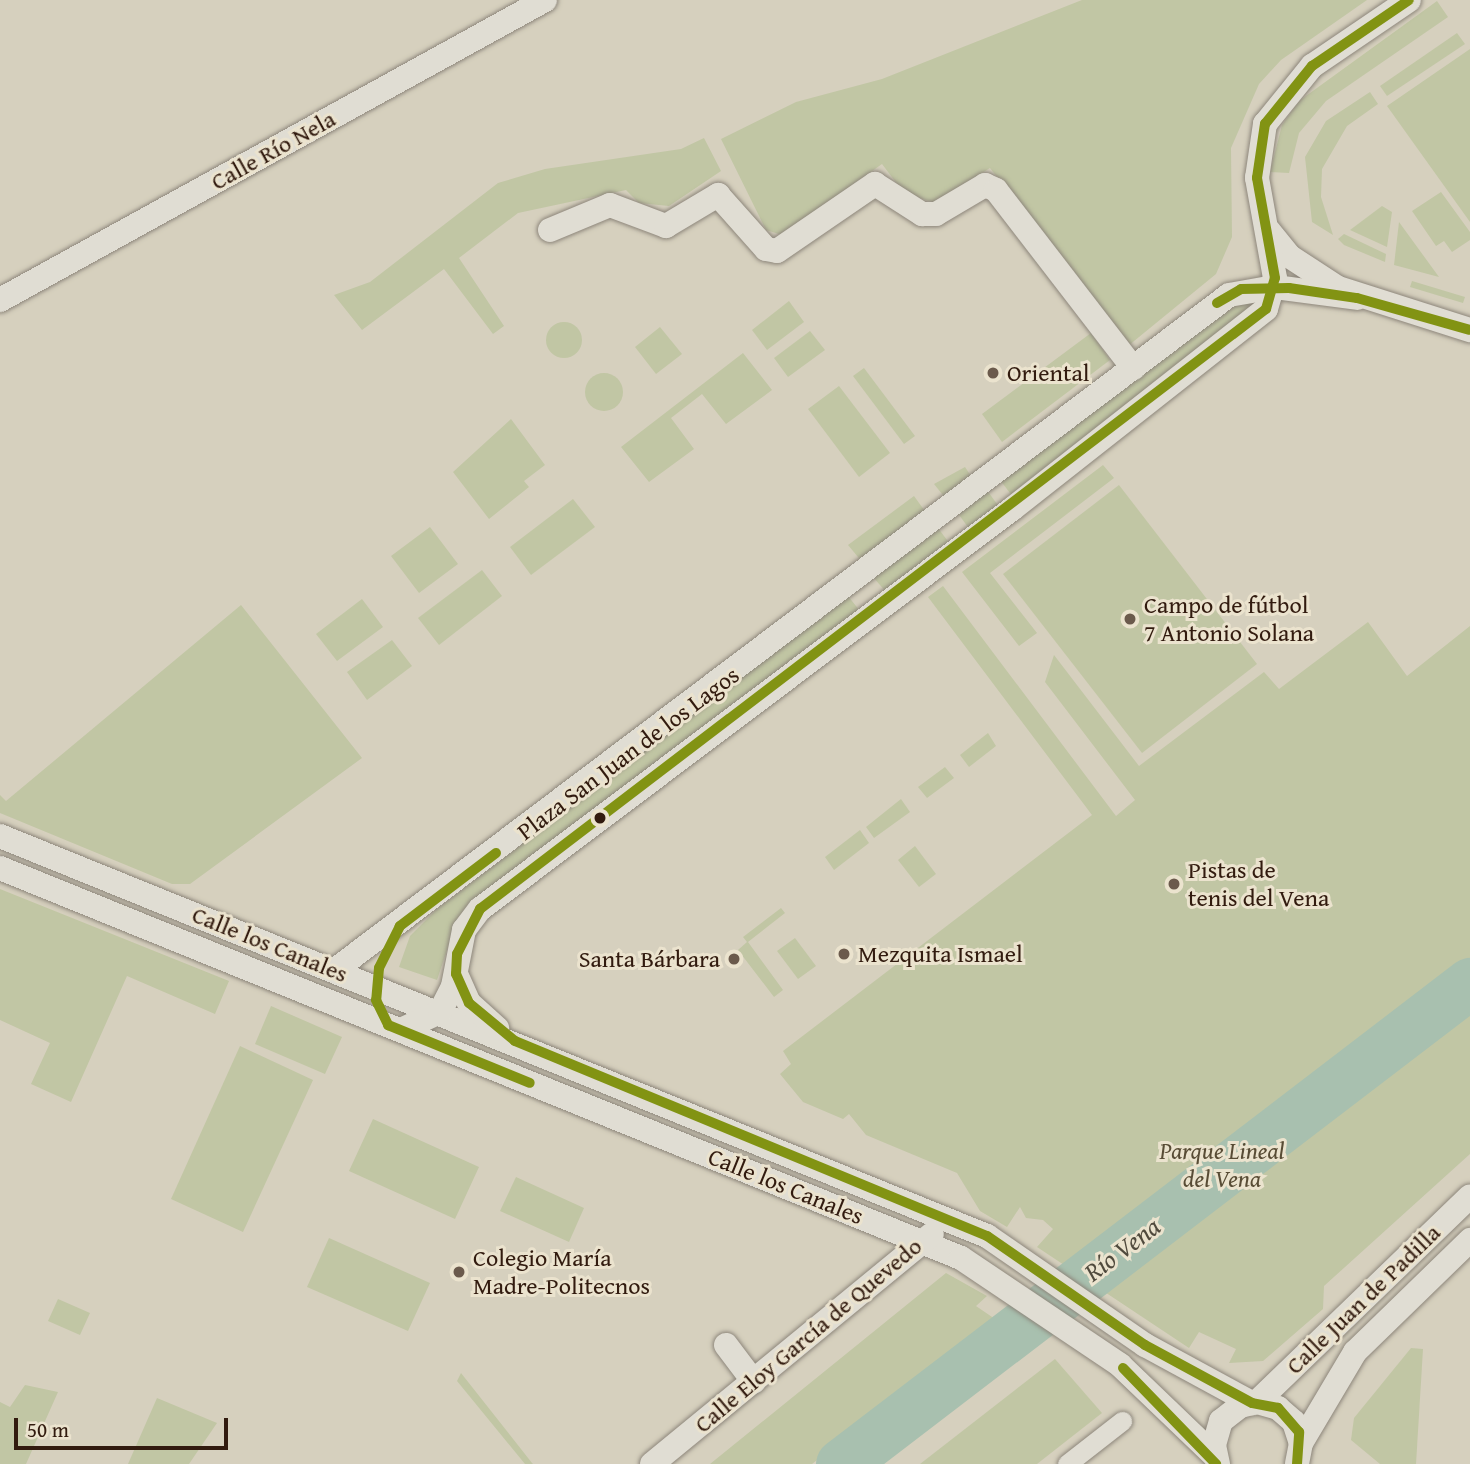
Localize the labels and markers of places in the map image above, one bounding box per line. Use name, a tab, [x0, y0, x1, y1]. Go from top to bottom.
place label: Oriental	[1007, 359, 1090, 387]
marker: Oriental	[985, 365, 1001, 381]
place label: Campo de fútbol 7 Antonio Solana	[1144, 591, 1314, 647]
marker: Campo de fútbol 7 Antonio Solana	[1122, 611, 1138, 627]
unlabelled marker	[593, 811, 607, 825]
place label: Pistas de tenis del Vena	[1188, 856, 1329, 912]
marker: Pistas de tenis del Vena	[1166, 876, 1182, 892]
place label: Mezquita Ismael	[858, 940, 1023, 968]
place label: Santa Bárbara	[579, 945, 720, 973]
marker: Mezquita Ismael	[836, 946, 852, 962]
marker: Santa Bárbara	[726, 951, 742, 967]
place label: Colegio María Madre-Politecnos	[473, 1244, 650, 1300]
marker: Colegio María Madre-Politecnos	[451, 1264, 467, 1280]

